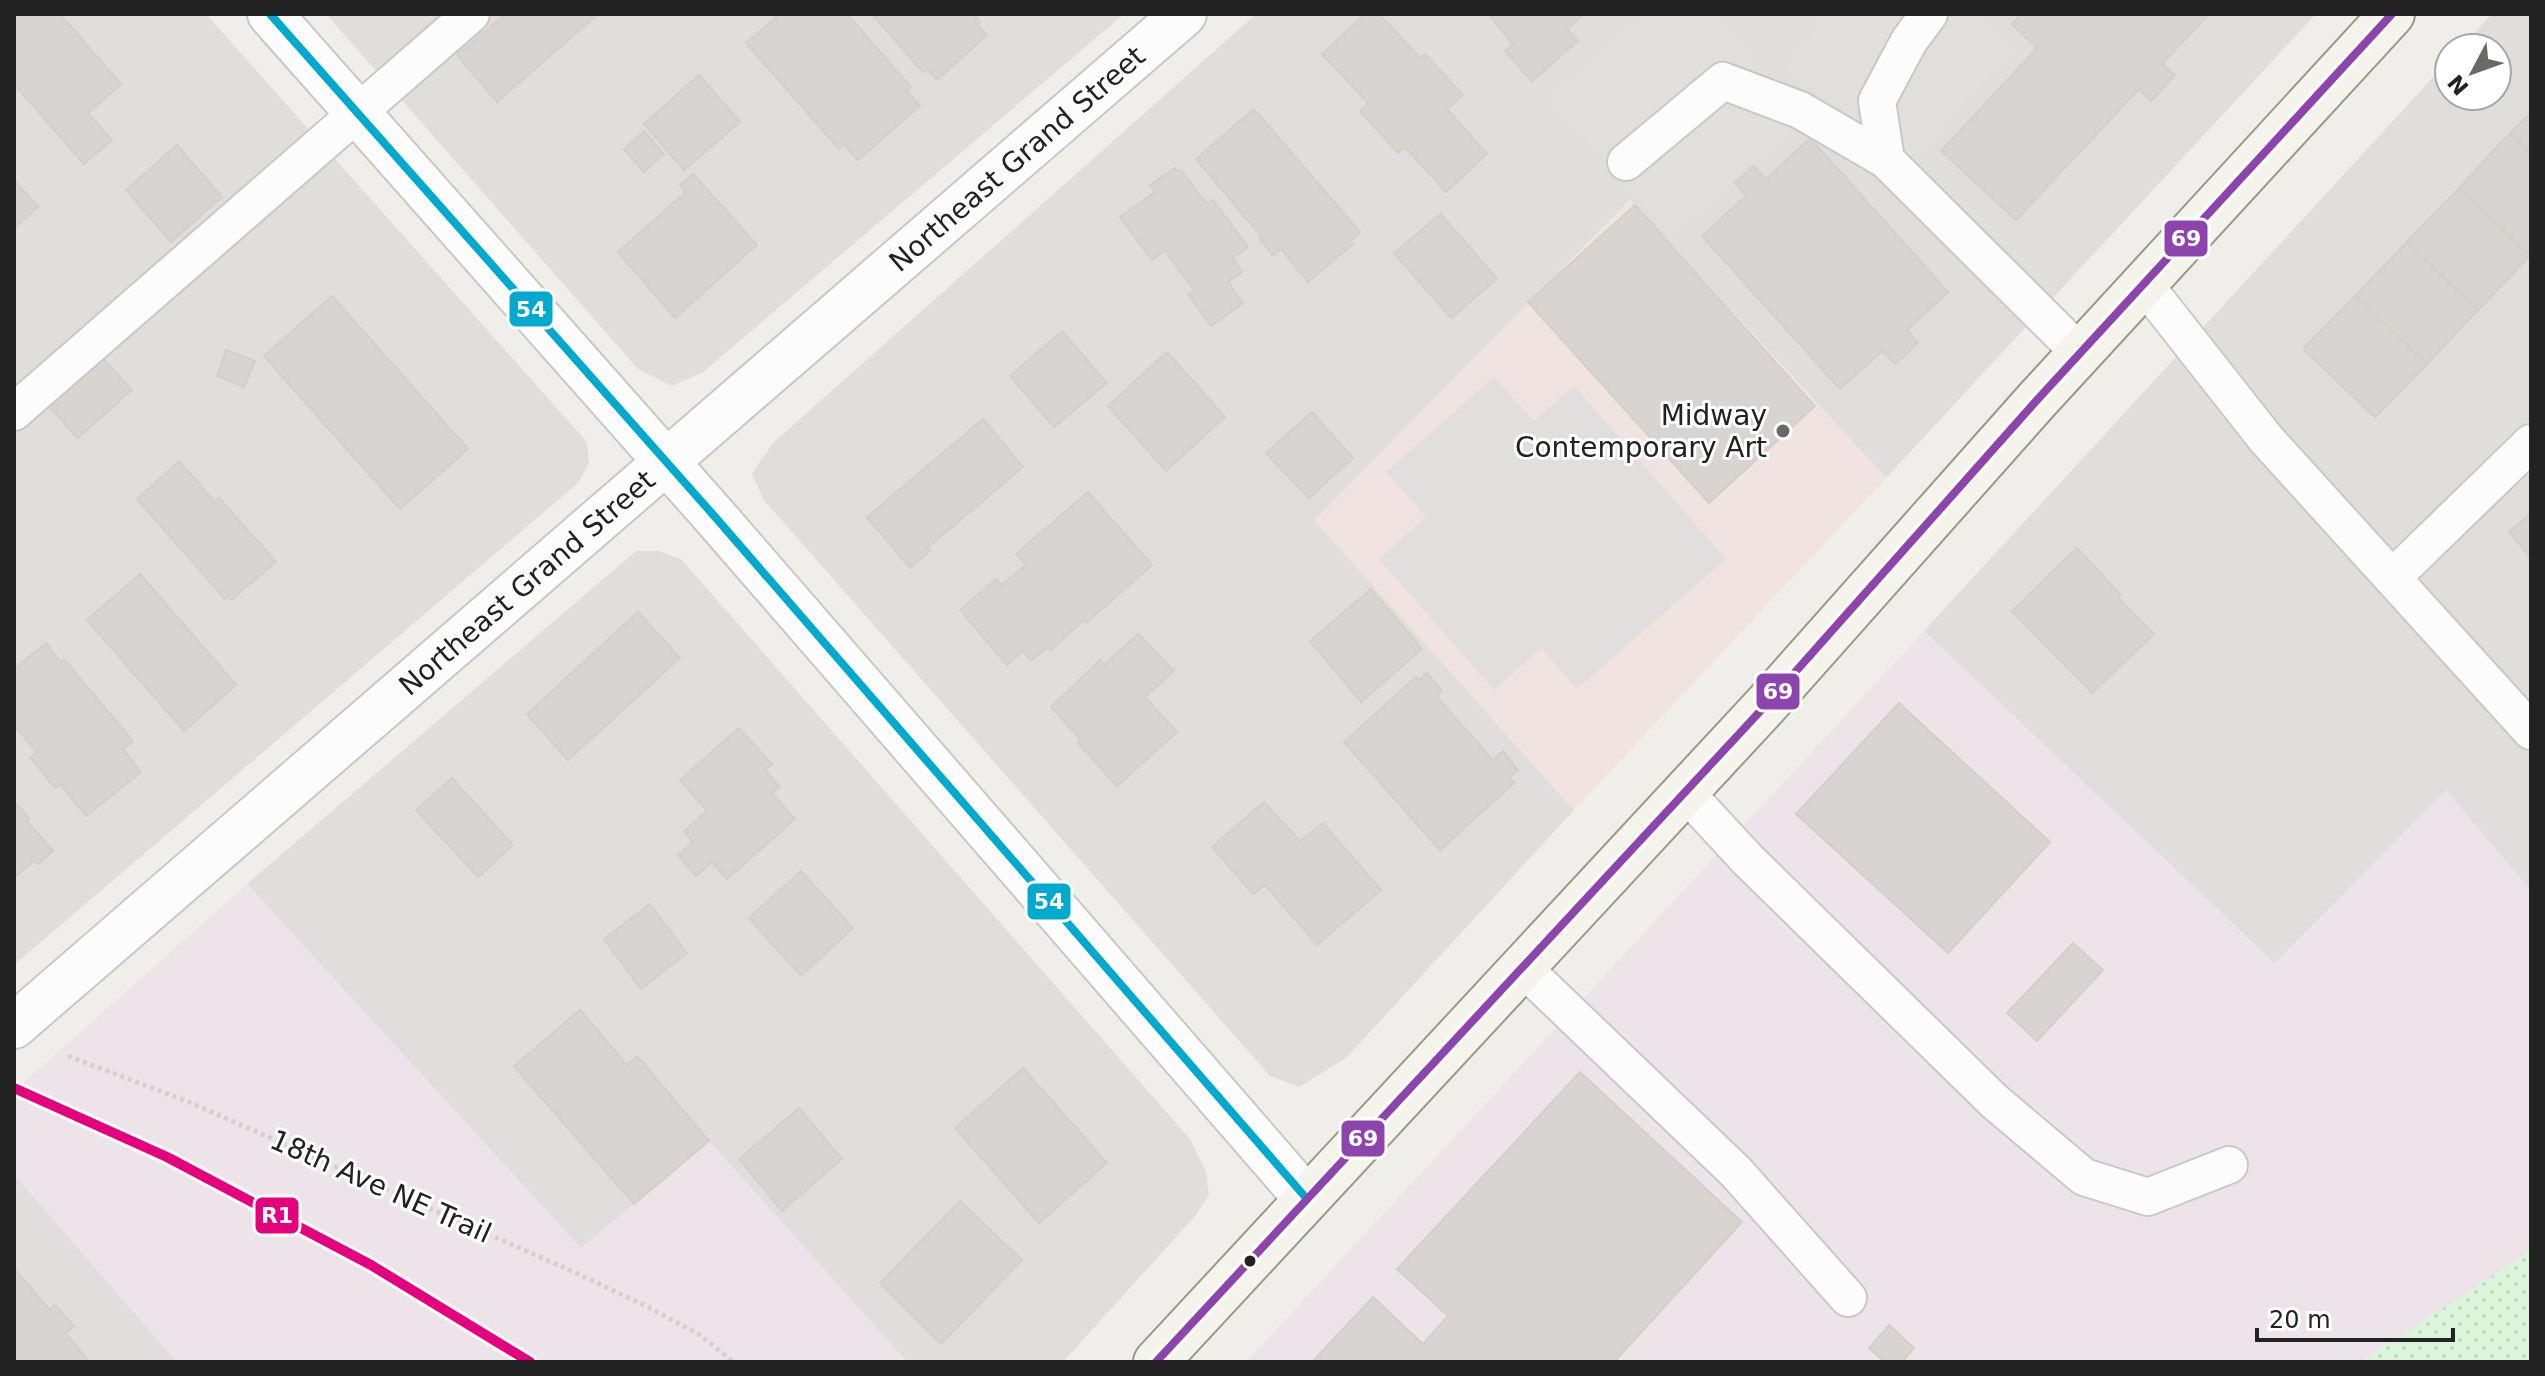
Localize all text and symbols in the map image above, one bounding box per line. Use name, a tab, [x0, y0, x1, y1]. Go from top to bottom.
north arrow	[2433, 32, 2513, 112]
street label: Northeast Grand Street	[883, 39, 1152, 278]
text: N	[2443, 70, 2474, 100]
line badge: 69	[2163, 219, 2209, 258]
text: 69	[2171, 226, 2201, 251]
line badge: 54	[508, 290, 554, 328]
text: 54	[516, 297, 546, 322]
place label: Midway Contemporary Art	[1515, 399, 1767, 464]
marker: Midway Contemporary Art	[1774, 422, 1792, 440]
street label: Northeast Grand Street	[393, 463, 662, 702]
line badge: 69	[1755, 672, 1801, 711]
text: 69	[1763, 679, 1793, 704]
line badge: 54	[1026, 882, 1072, 921]
text: 54	[1034, 889, 1064, 914]
line badge: 69	[1340, 1119, 1386, 1158]
street label: 18th Ave NE Trail	[265, 1123, 496, 1250]
text: 69	[1348, 1126, 1378, 1151]
line badge: R1	[254, 1196, 300, 1235]
text: R1	[261, 1203, 293, 1228]
unlabelled marker	[1242, 1253, 1258, 1269]
scale bar	[2257, 1292, 2453, 1342]
text: 20 m	[2269, 1306, 2331, 1334]

